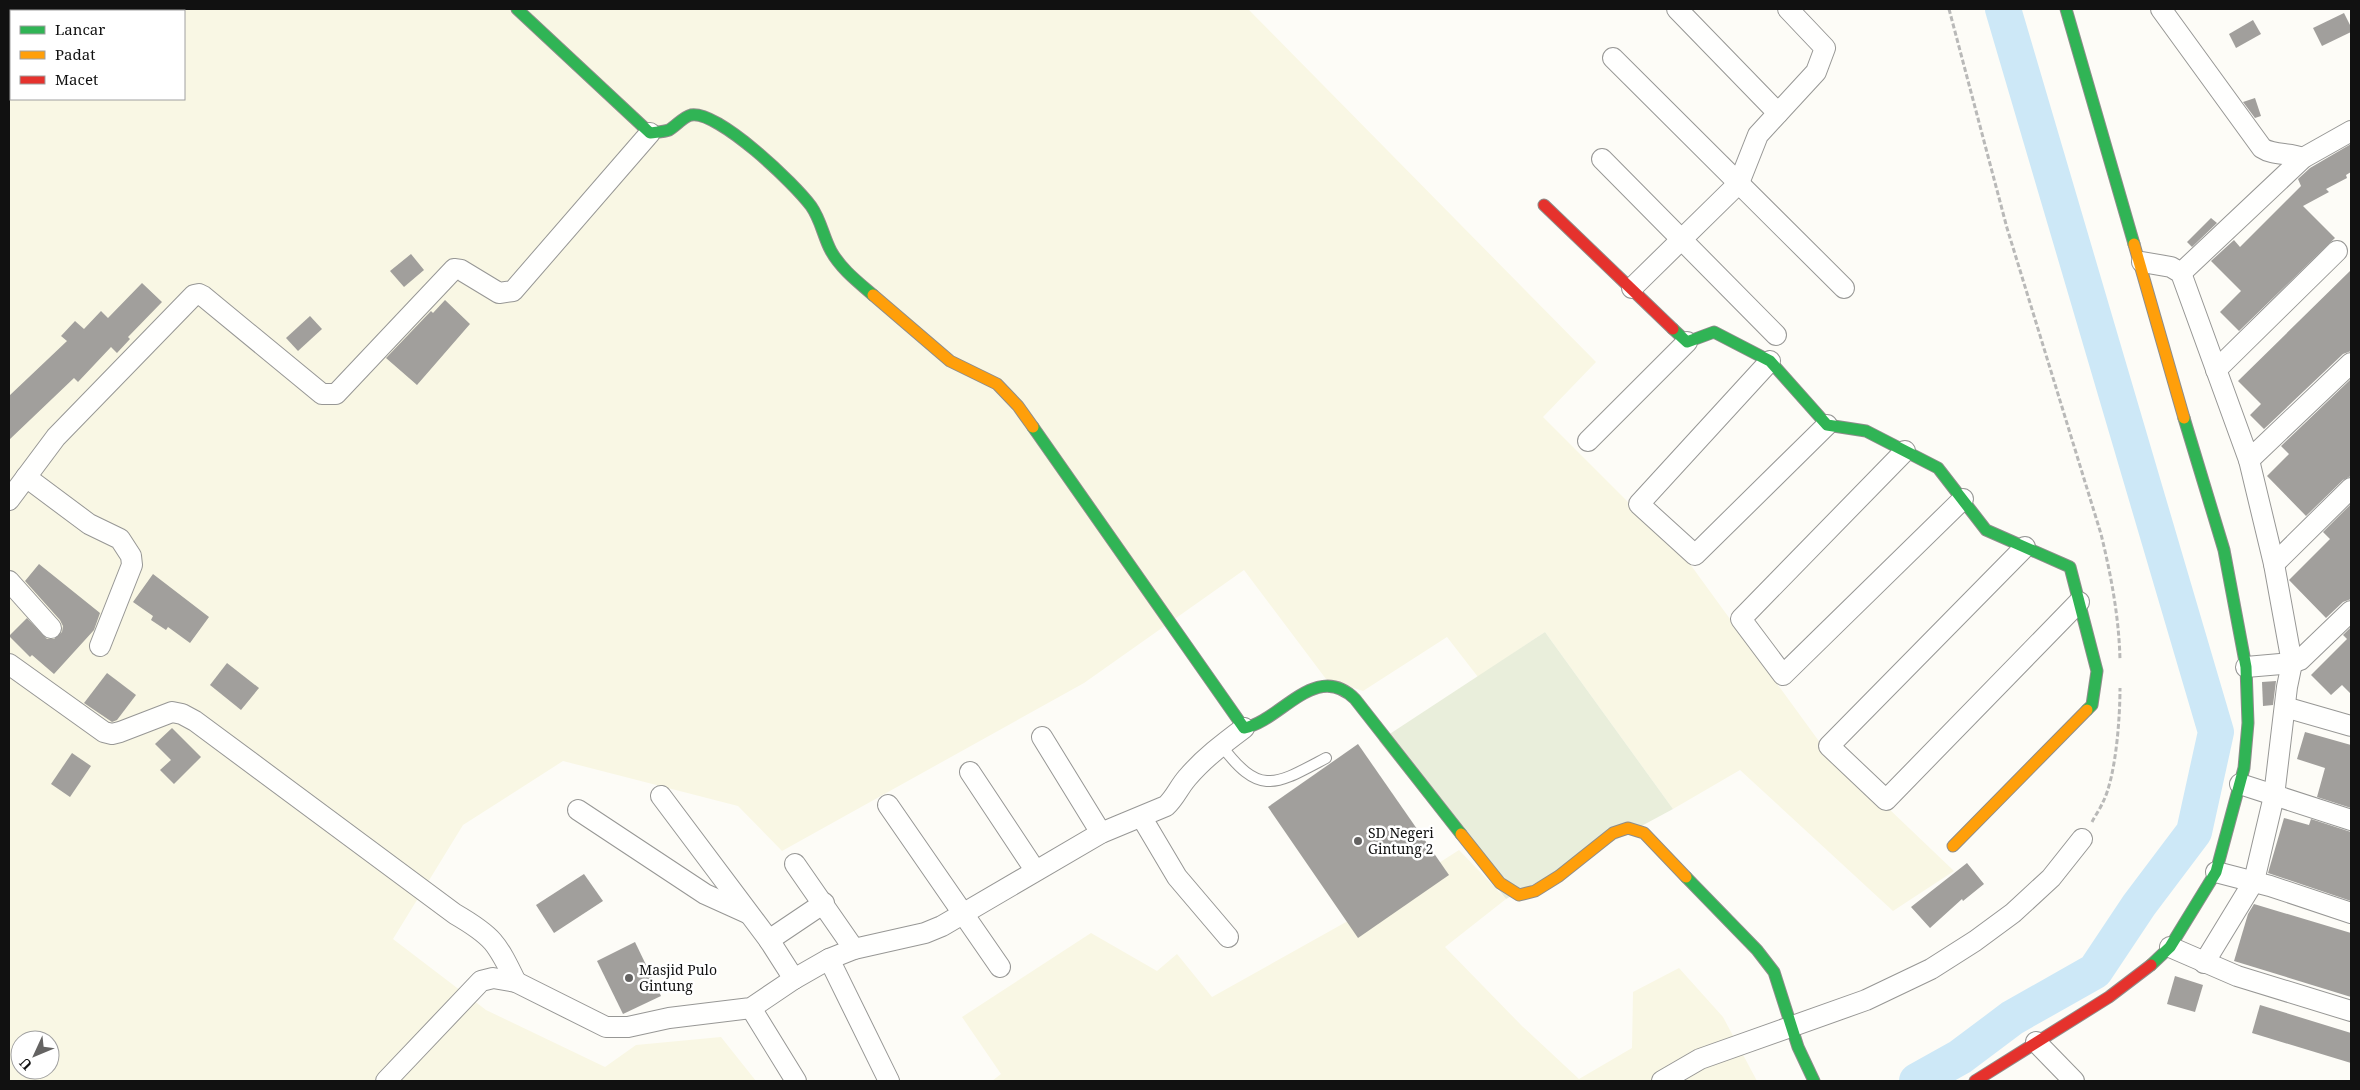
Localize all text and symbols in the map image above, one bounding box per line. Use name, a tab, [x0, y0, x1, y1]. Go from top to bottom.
legend	[10, 10, 185, 100]
text: Lancar	[55, 19, 105, 39]
text: Padat	[55, 44, 95, 64]
text: Macet	[55, 69, 98, 89]
place label: SD Negeri Gintung 2	[1368, 823, 1434, 858]
marker: SD Negeri Gintung 2	[1352, 835, 1364, 847]
place label: Masjid Pulo Gintung	[639, 960, 717, 995]
marker: Masjid Pulo Gintung	[623, 972, 635, 984]
north arrow	[10, 1030, 60, 1080]
text: U	[14, 1054, 36, 1075]

